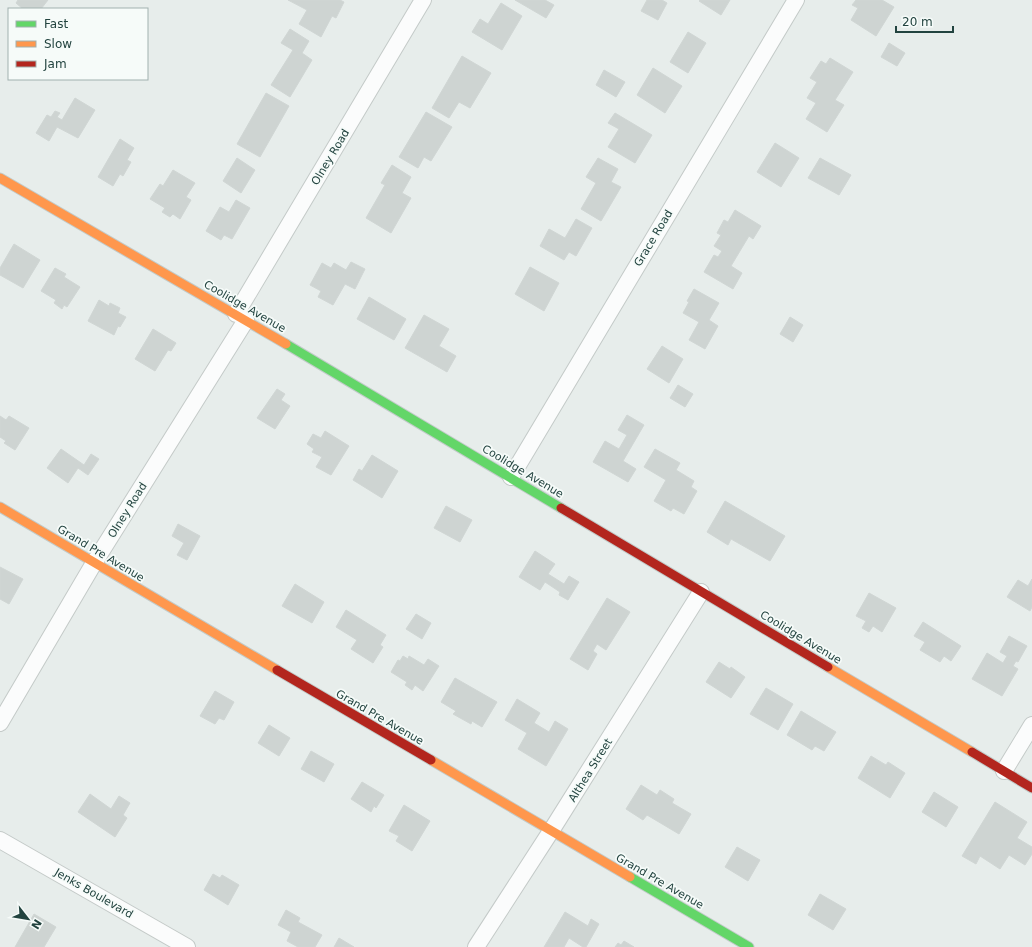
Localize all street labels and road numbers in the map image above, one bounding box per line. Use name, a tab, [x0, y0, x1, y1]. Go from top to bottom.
street label: Olney Road	[309, 127, 352, 188]
street label: Grace Road	[631, 208, 675, 269]
street label: Coolidge Avenue	[202, 278, 288, 335]
street label: Coolidge Avenue	[480, 442, 566, 501]
street label: Olney Road	[105, 480, 150, 540]
street label: Grand Pre Avenue	[55, 522, 147, 585]
street label: Coolidge Avenue	[758, 608, 844, 667]
street label: Grand Pre Avenue	[334, 687, 426, 748]
street label: Althea Street	[566, 736, 615, 804]
street label: Grand Pre Avenue	[614, 851, 706, 912]
street label: Jenks Boulevard	[51, 865, 135, 921]

